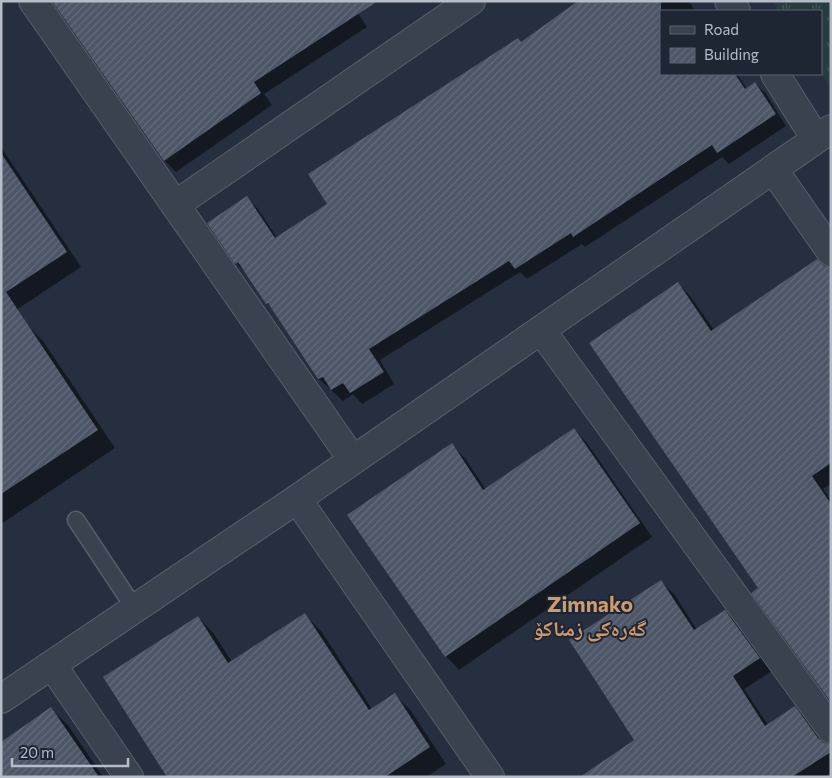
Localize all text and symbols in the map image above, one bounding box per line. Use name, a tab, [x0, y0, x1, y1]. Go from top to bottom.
legend	[660, 10, 822, 75]
text: Road	[704, 20, 739, 38]
text: Building	[704, 45, 759, 63]
district label: Zimnako گەرەکی زمناکۆ	[533, 591, 647, 642]
scale bar	[12, 736, 129, 768]
text: 20 m	[20, 743, 54, 761]

